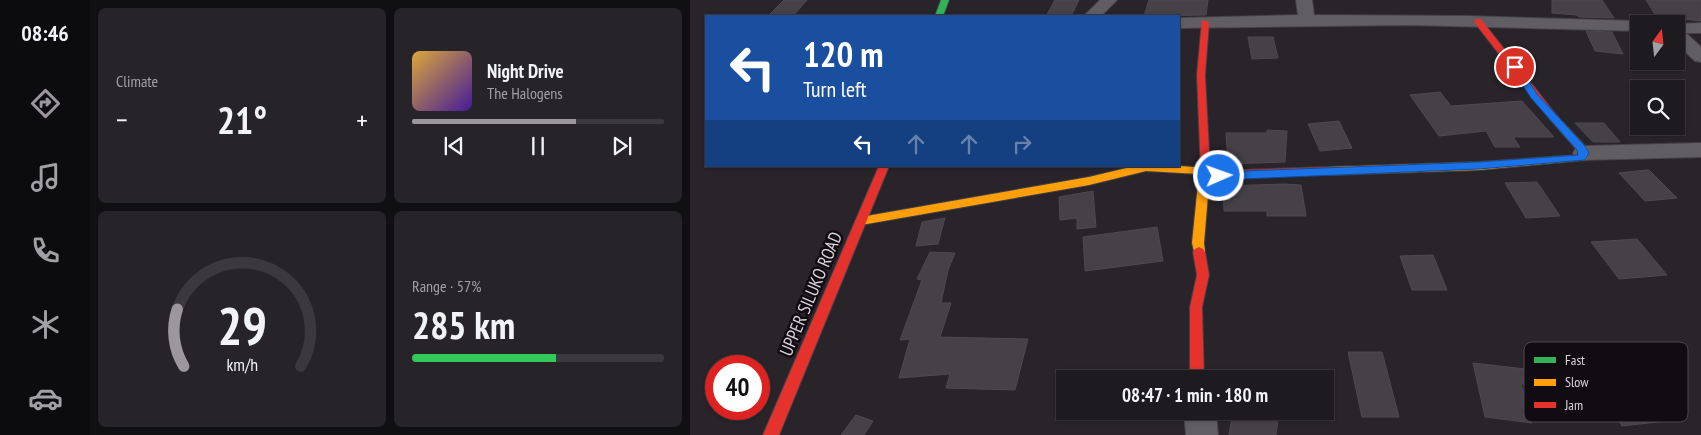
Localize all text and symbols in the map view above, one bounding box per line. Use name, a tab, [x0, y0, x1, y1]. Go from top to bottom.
north arrow	[1630, 15, 1685, 70]
map controls	[1630, 15, 1685, 135]
text: 08:46	[21, 19, 69, 47]
text: 120 m	[803, 31, 884, 77]
icon: left	[720, 35, 785, 100]
pin	[1494, 46, 1536, 88]
icon: arrive	[1501, 53, 1529, 81]
text: Night Drive	[487, 59, 564, 83]
text: Climate	[116, 71, 158, 91]
text: Turn left	[803, 75, 867, 103]
button: search	[1630, 80, 1685, 135]
text: The Halogens	[487, 83, 563, 103]
icon: directions	[28, 86, 63, 121]
text: 21°	[217, 95, 267, 144]
text: −	[116, 101, 128, 138]
text: +	[356, 101, 368, 138]
icon: left	[849, 130, 877, 158]
icon: ahead	[902, 130, 930, 158]
icon: ahead	[955, 130, 983, 158]
icon: right	[1008, 130, 1036, 158]
icon: previous	[440, 132, 468, 160]
icon: pause	[524, 132, 552, 160]
icon: next	[608, 132, 636, 160]
position arrow	[1192, 149, 1244, 201]
icon: music	[28, 160, 63, 195]
street label: UPPER SILUKO ROAD	[774, 228, 847, 359]
icon: phone	[28, 233, 63, 268]
text: Range · 57%	[412, 276, 481, 296]
text: 29	[217, 292, 267, 359]
text: 285 km	[412, 300, 515, 349]
icon: climate	[28, 307, 63, 342]
legend	[1524, 342, 1688, 422]
text: Fast	[1565, 351, 1585, 369]
text: km/h	[226, 353, 258, 376]
speed limit sign: 40	[705, 355, 770, 420]
text: Slow	[1565, 373, 1589, 391]
icon: car	[28, 381, 63, 416]
text: 08:47 · 1 min · 180 m	[1122, 383, 1268, 407]
text: Jam	[1564, 396, 1583, 414]

